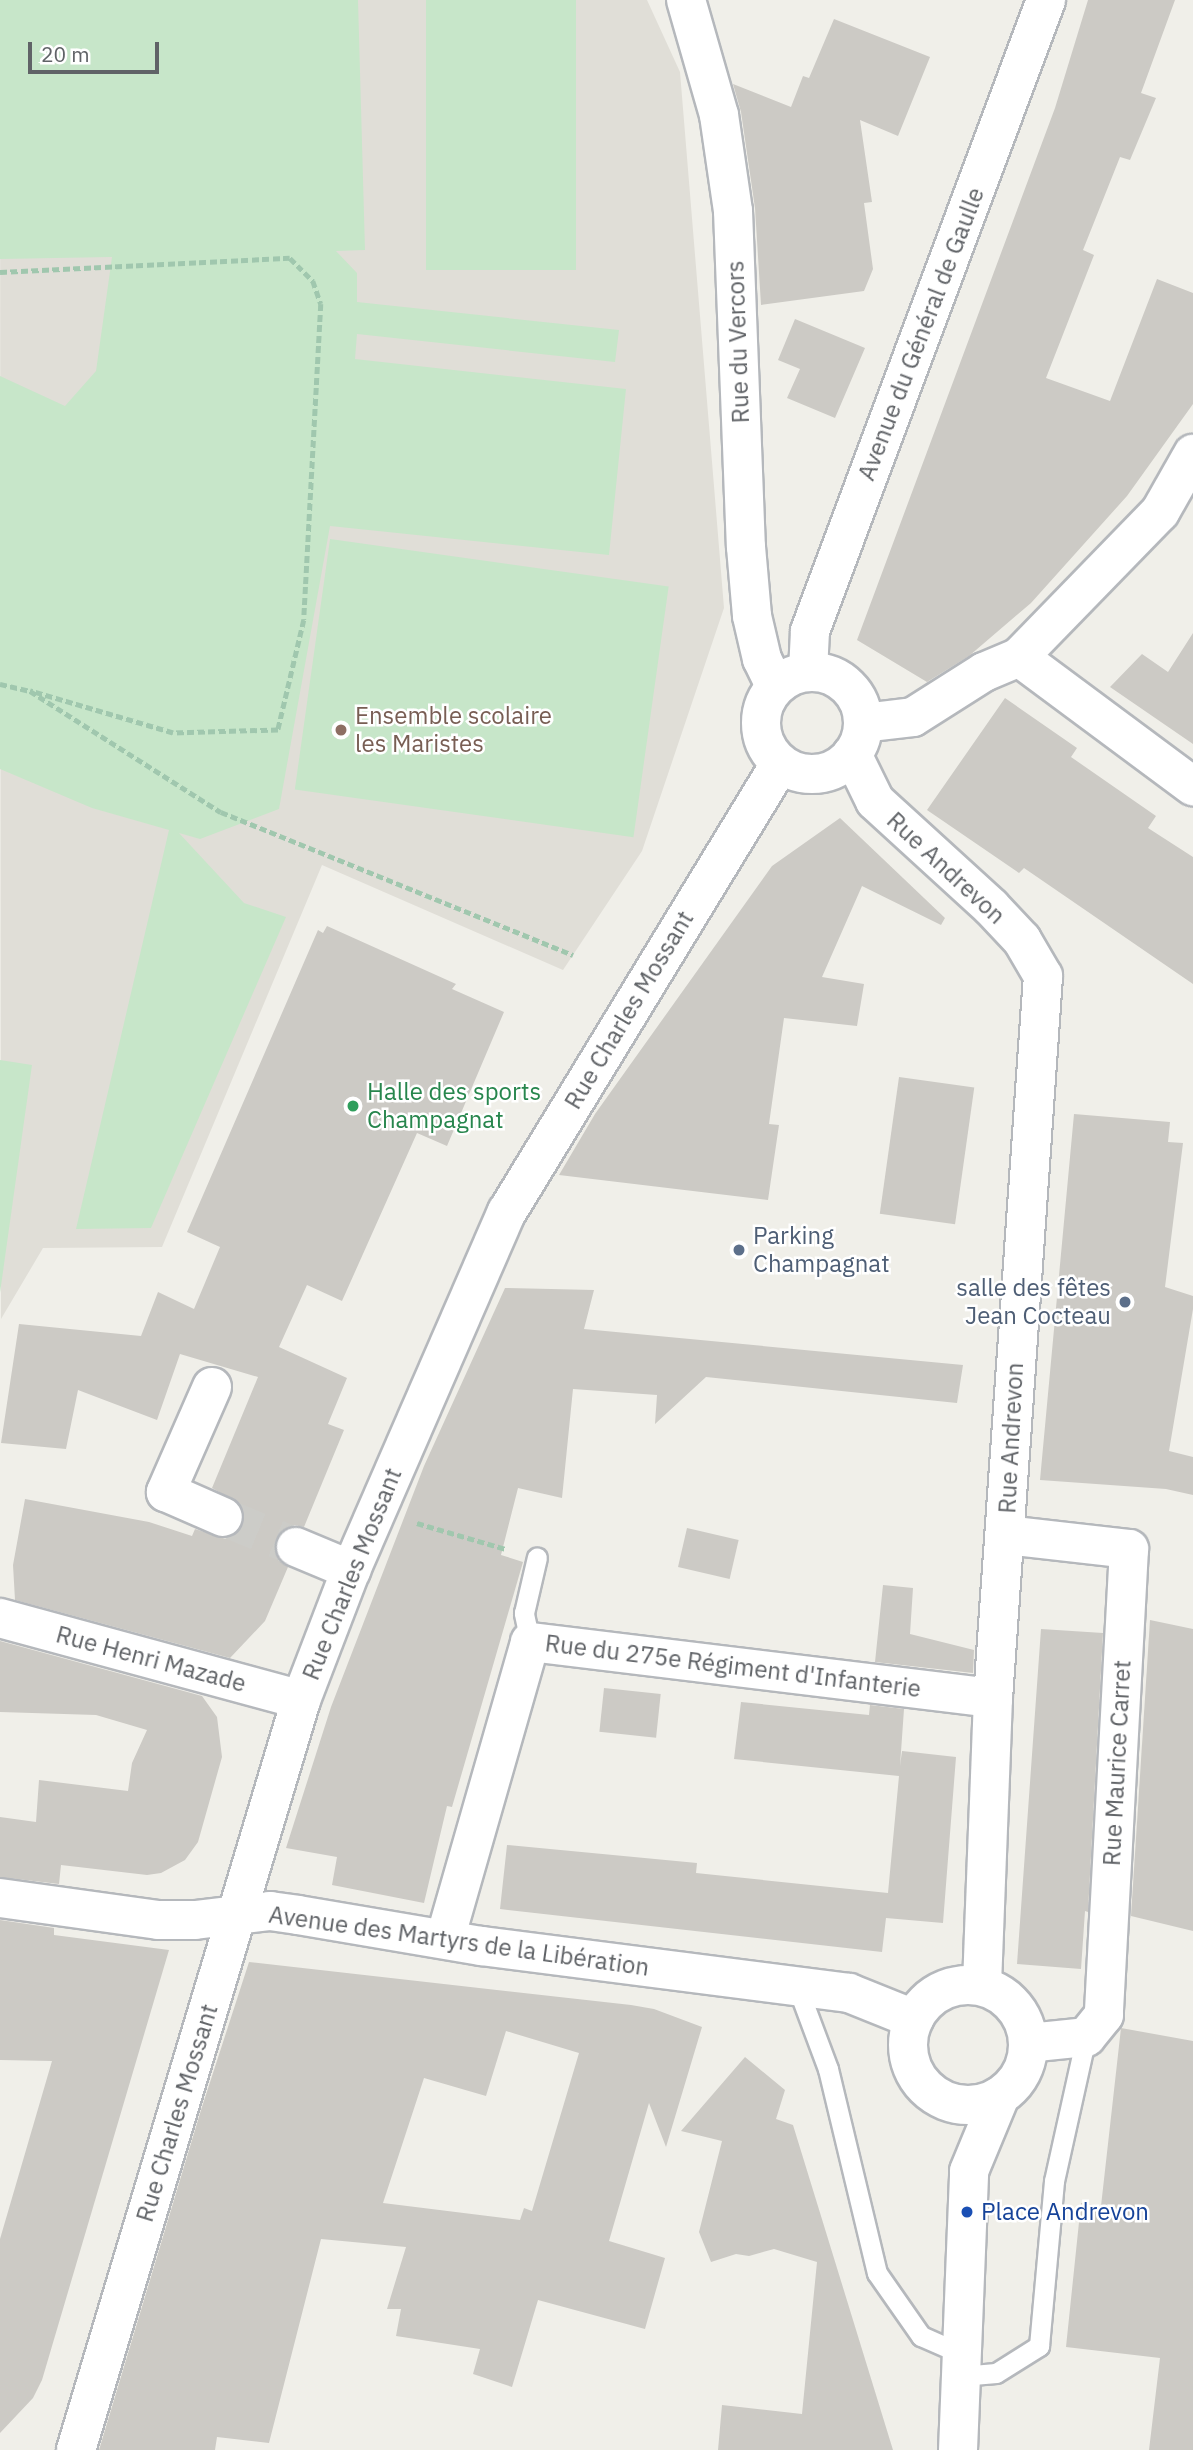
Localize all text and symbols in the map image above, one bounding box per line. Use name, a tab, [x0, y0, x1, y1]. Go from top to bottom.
scale bar	[32, 28, 163, 72]
text: 20 m	[41, 40, 90, 68]
street label: Avenue du Général de Gaulle	[852, 183, 990, 485]
street label: Rue du Vercors	[721, 260, 755, 424]
place label: Ensemble scolaire les Maristes	[355, 702, 552, 758]
marker: Ensemble scolaire les Maristes	[333, 722, 349, 738]
street label: Rue Andrevon	[881, 806, 1011, 930]
street label: Rue Charles Mossant	[558, 906, 700, 1114]
place label: Halle des sports Champagnat	[367, 1078, 541, 1134]
marker: Halle des sports Champagnat	[345, 1098, 361, 1114]
place label: Parking Champagnat	[753, 1222, 890, 1278]
marker: Parking Champagnat	[731, 1242, 747, 1258]
place label: salle des fêtes Jean Cocteau	[956, 1274, 1111, 1330]
marker: salle des fêtes Jean Cocteau	[1117, 1294, 1133, 1310]
street label: Rue Andrevon	[993, 1362, 1029, 1514]
street label: Rue Charles Mossant	[296, 1464, 408, 1684]
street label: Rue Henri Mazade	[53, 1620, 249, 1698]
street label: Rue du 275e Régiment d'Infanterie	[543, 1629, 923, 1703]
street label: Rue Maurice Carret	[1097, 1659, 1137, 1867]
street label: Avenue des Martyrs de la Libération	[267, 1900, 651, 1982]
street label: Rue Charles Mossant	[130, 2001, 224, 2225]
place label: Place Andrevon	[981, 2198, 1149, 2226]
marker: Place Andrevon	[959, 2204, 975, 2220]

